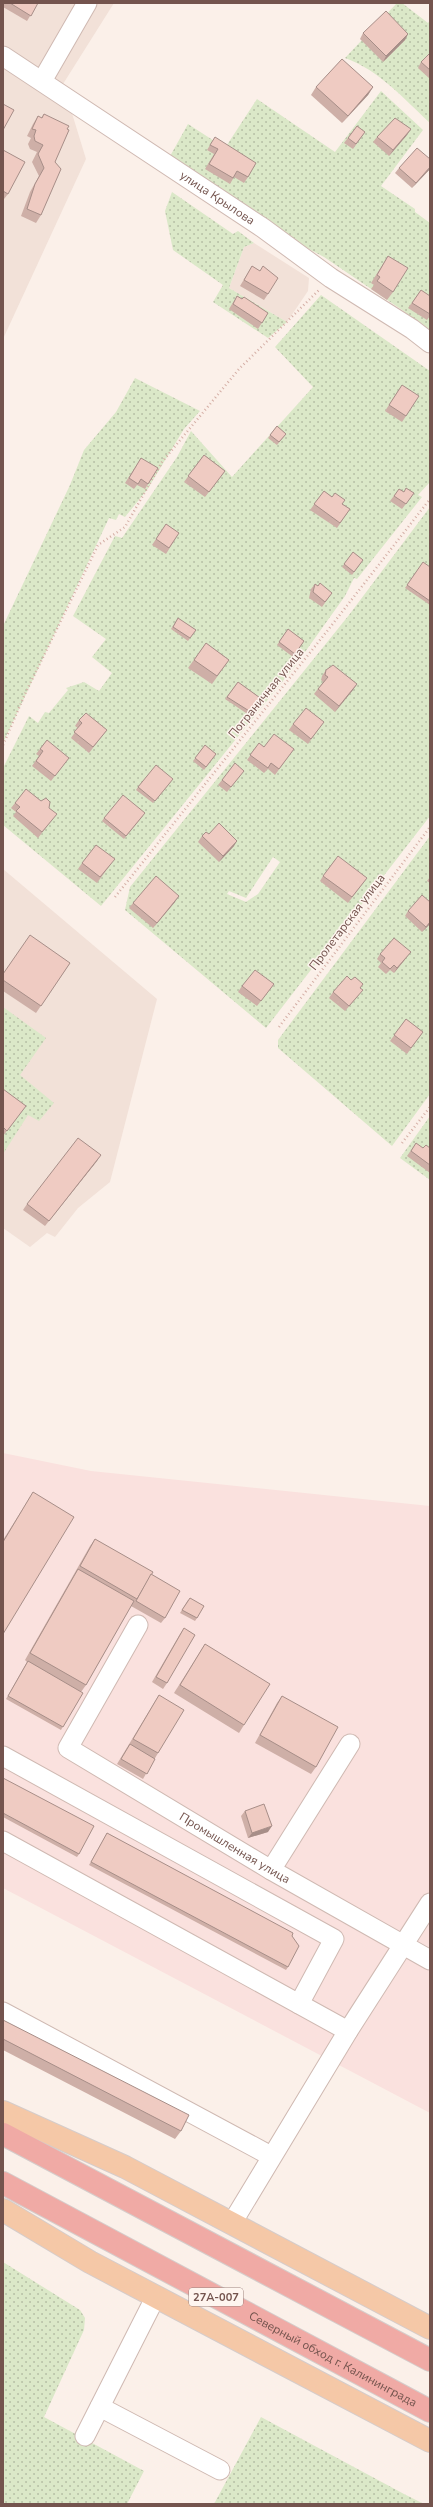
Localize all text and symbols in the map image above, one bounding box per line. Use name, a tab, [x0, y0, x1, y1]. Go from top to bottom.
street label: улица Крылова	[177, 167, 258, 228]
street label: Пограничная улица	[225, 644, 307, 742]
street label: Пролетарская улица	[306, 871, 388, 973]
street label: Промышленная улица	[176, 1809, 293, 1887]
road number: 27А-007	[189, 2288, 243, 2306]
street label: Северный обход г. Калининграда	[246, 2308, 420, 2411]

